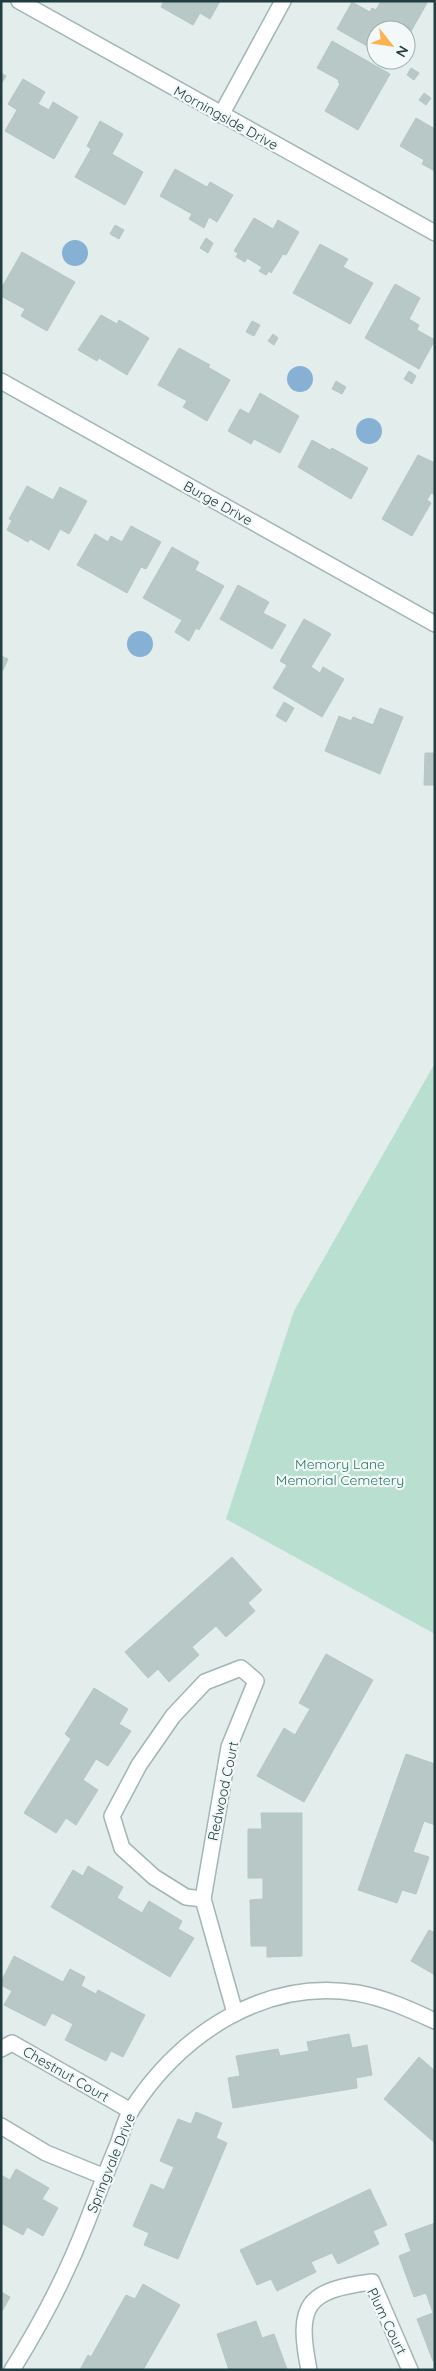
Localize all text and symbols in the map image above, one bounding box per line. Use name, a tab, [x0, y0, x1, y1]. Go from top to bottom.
north arrow	[366, 20, 416, 70]
text: N	[392, 43, 413, 60]
street label: Morningside Drive	[171, 82, 281, 154]
street label: Burge Drive	[180, 477, 256, 529]
park label: Memory Lane Memorial Cemetery	[276, 1455, 404, 1489]
street label: Redwood Court	[204, 1739, 242, 1842]
street label: Chestnut Court	[20, 2042, 113, 2106]
street label: Springvale Drive	[83, 2110, 139, 2215]
street label: Plum Court	[363, 2285, 411, 2357]

